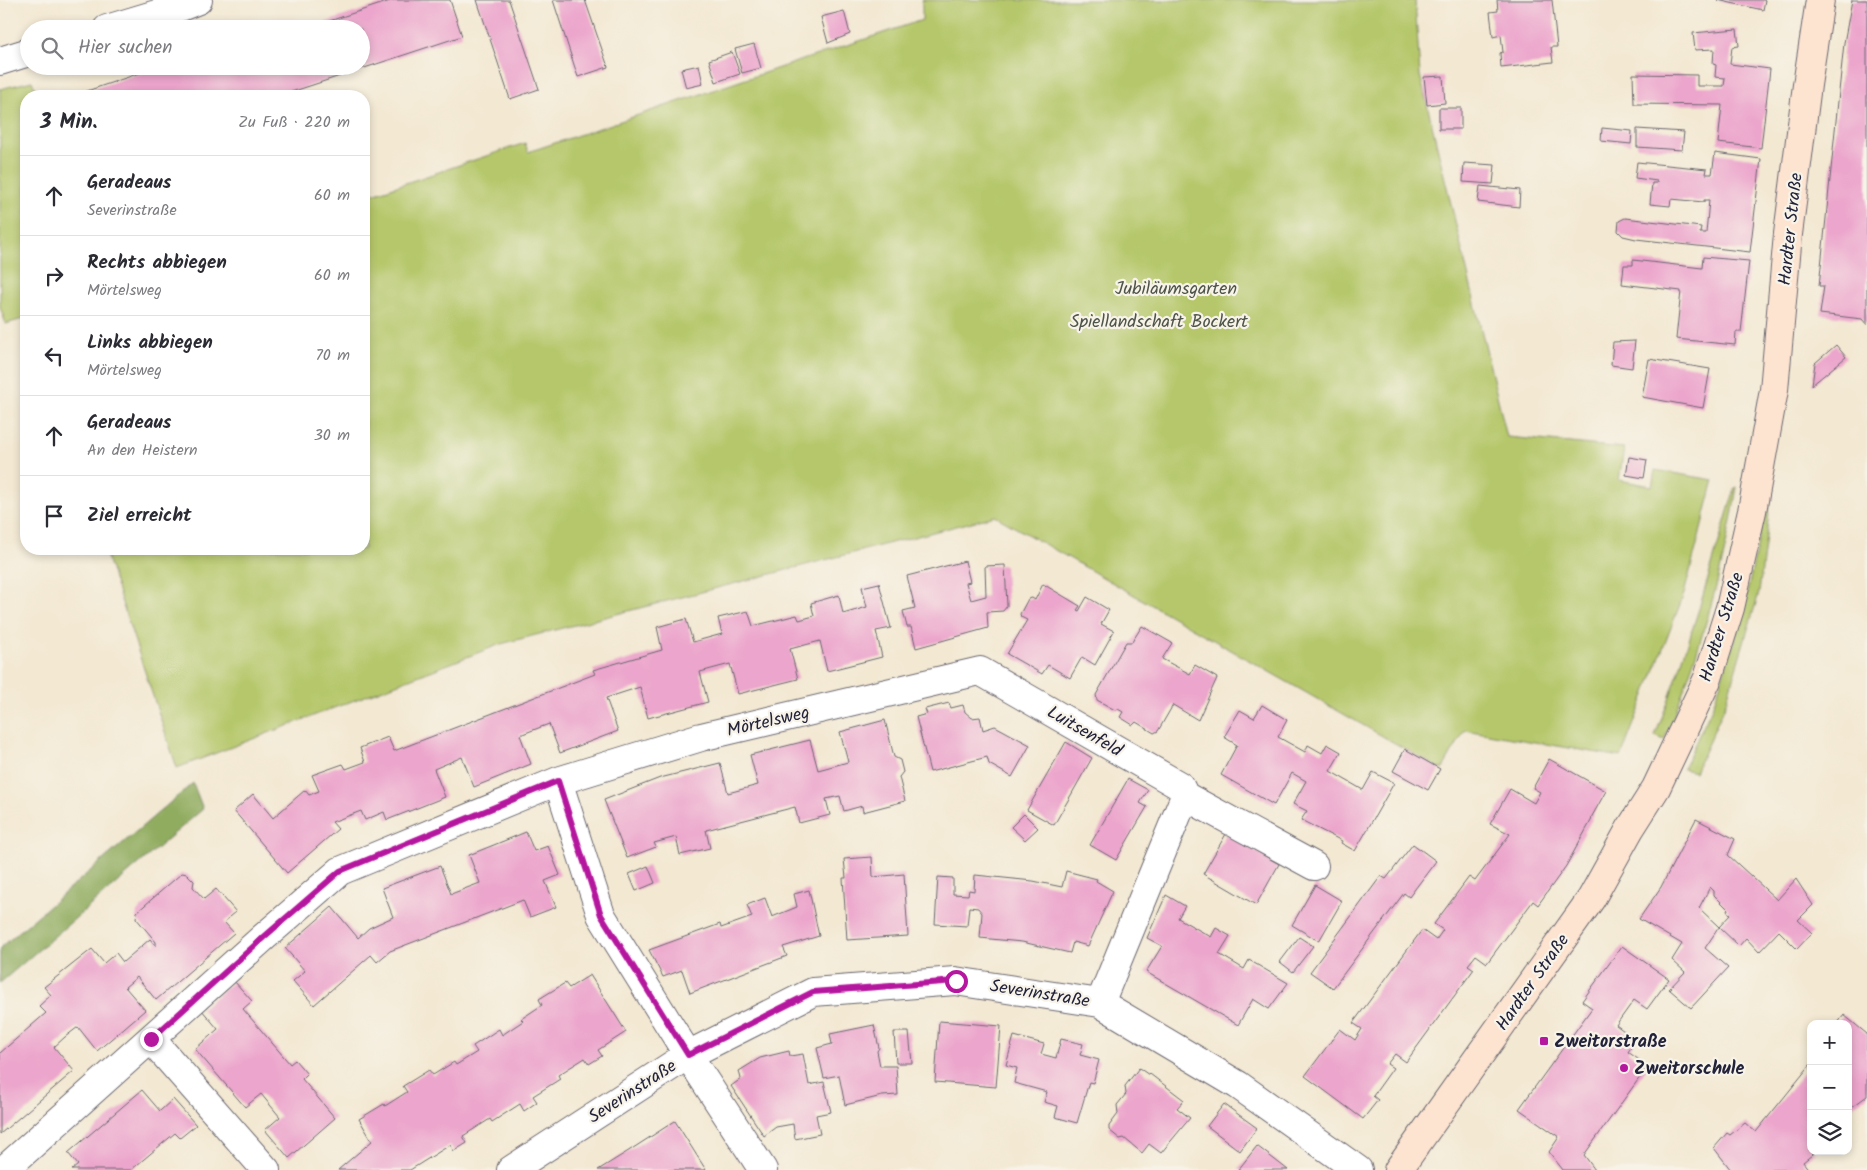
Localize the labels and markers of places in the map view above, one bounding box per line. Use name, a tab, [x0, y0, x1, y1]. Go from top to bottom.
place label: Zweitorstraße	[1554, 1028, 1667, 1057]
marker: Zweitorstraße	[1538, 1035, 1550, 1047]
place label: Zweitorschule	[1634, 1055, 1745, 1084]
marker: Zweitorschule	[1618, 1062, 1630, 1074]

